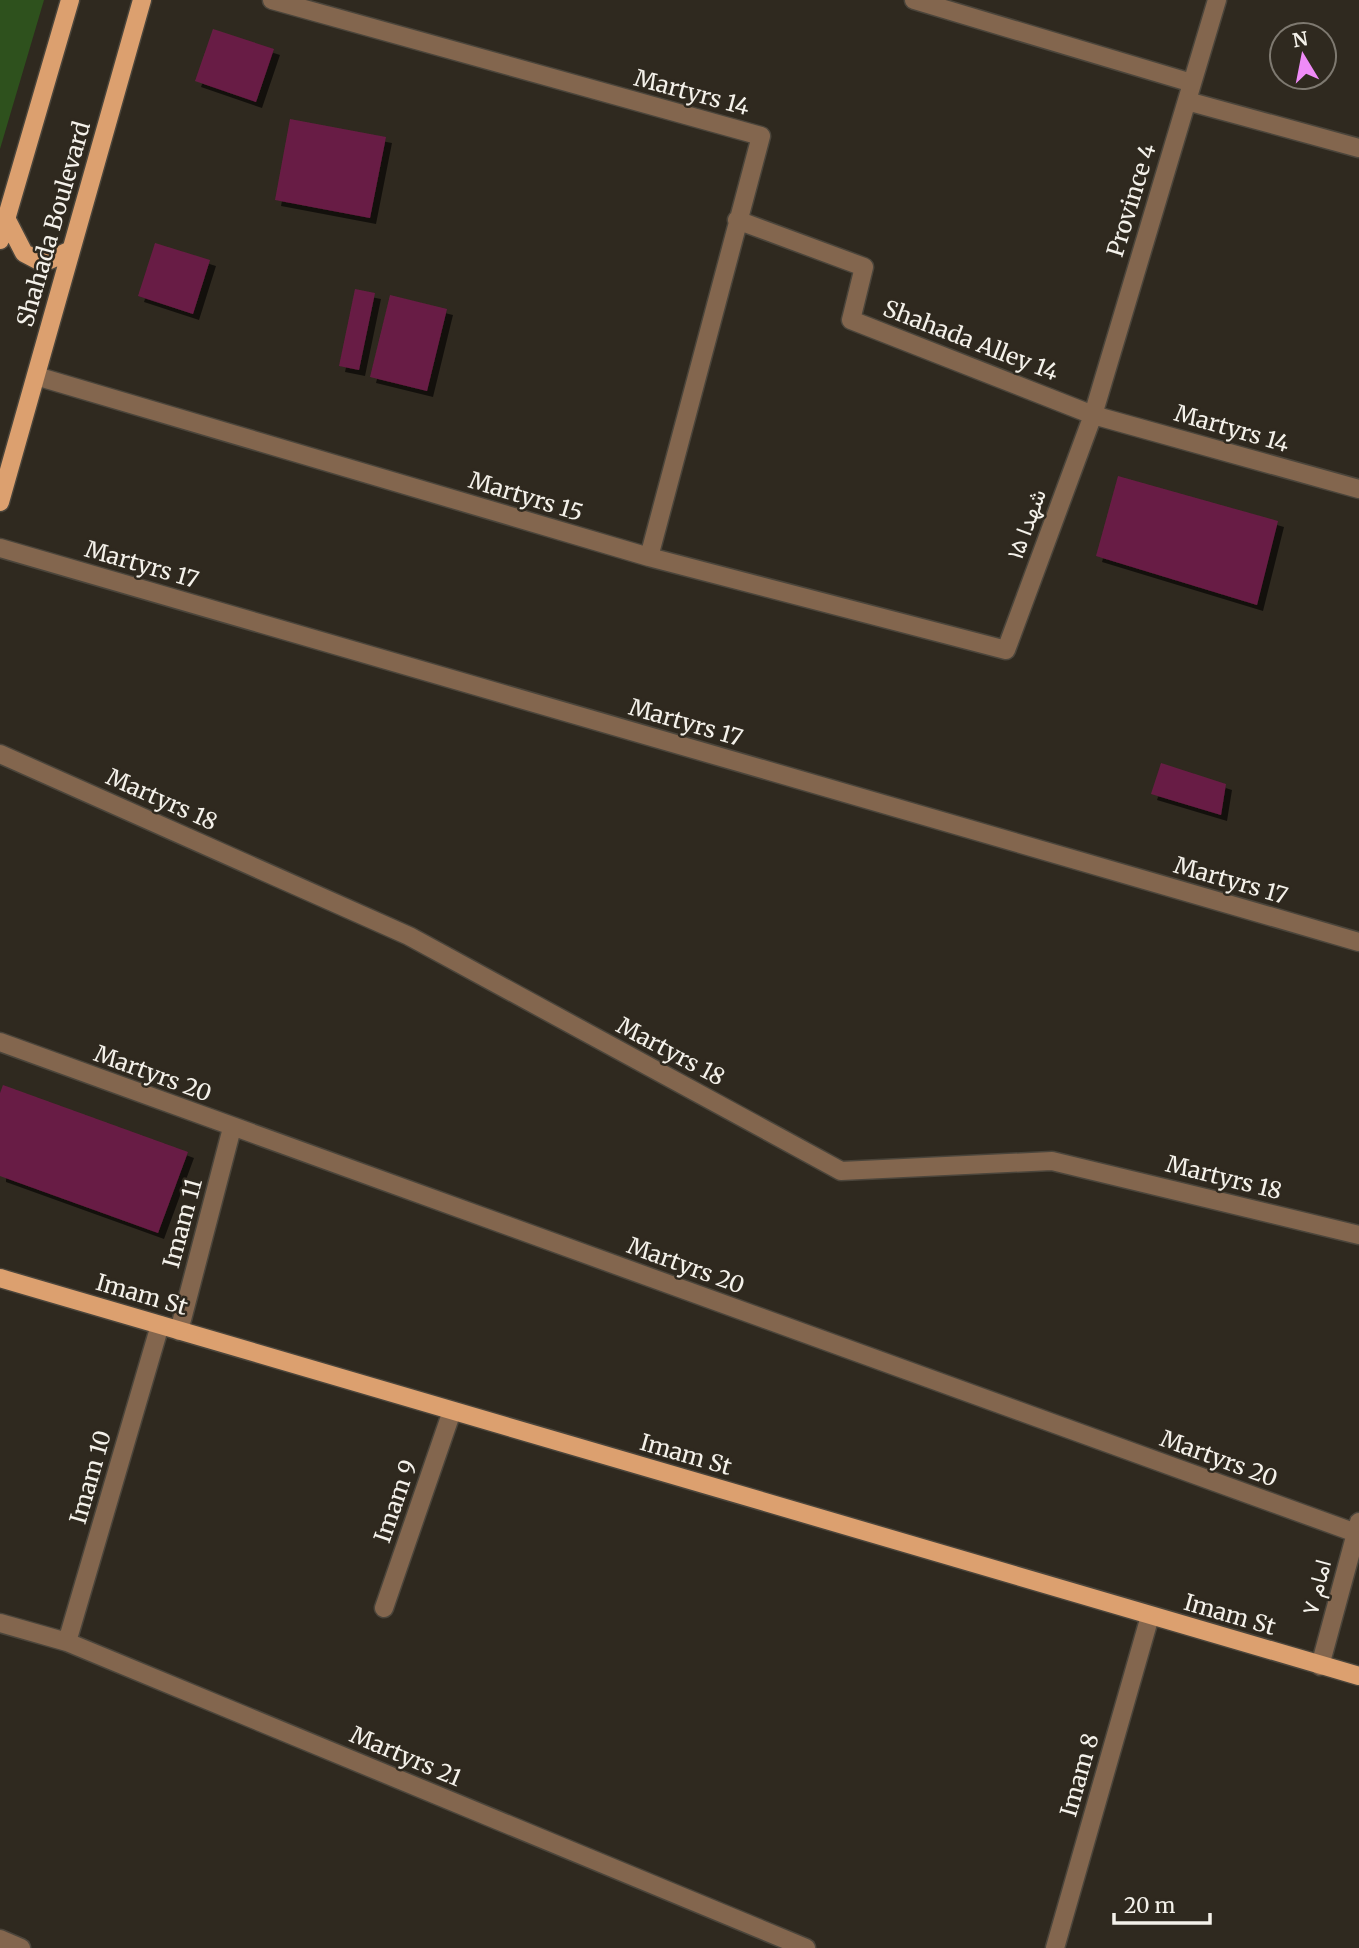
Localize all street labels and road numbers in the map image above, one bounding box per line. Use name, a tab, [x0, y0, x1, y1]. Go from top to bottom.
street label: Martyrs 14	[631, 63, 753, 121]
street label: Shahada Boulevard	[10, 118, 96, 330]
street label: Province 4	[1100, 140, 1162, 260]
street label: Shahada Alley 14	[879, 293, 1063, 387]
street label: Martyrs 14	[1171, 398, 1293, 458]
street label: Martyrs 15	[465, 465, 587, 527]
street label: شهدا ۱۵	[1000, 485, 1053, 564]
street label: Martyrs 17	[82, 534, 202, 594]
street label: Martyrs 17	[626, 692, 746, 752]
street label: Martyrs 18	[102, 762, 222, 836]
street label: Martyrs 17	[1171, 850, 1291, 910]
street label: Martyrs 18	[612, 1010, 730, 1092]
street label: Martyrs 20	[90, 1038, 216, 1108]
street label: Martyrs 18	[1163, 1149, 1285, 1205]
street label: Imam 11	[156, 1175, 208, 1271]
street label: Martyrs 20	[623, 1230, 749, 1300]
street label: Imam St	[93, 1267, 191, 1321]
street label: Martyrs 20	[1156, 1423, 1282, 1493]
street label: Imam 10	[63, 1427, 117, 1527]
street label: Imam St	[637, 1427, 735, 1481]
street label: Imam 9	[367, 1456, 423, 1546]
street label: امام ۷	[1295, 1556, 1338, 1618]
street label: Imam St	[1181, 1587, 1279, 1641]
street label: Martyrs 21	[346, 1720, 466, 1792]
street label: Imam 8	[1053, 1730, 1105, 1820]

